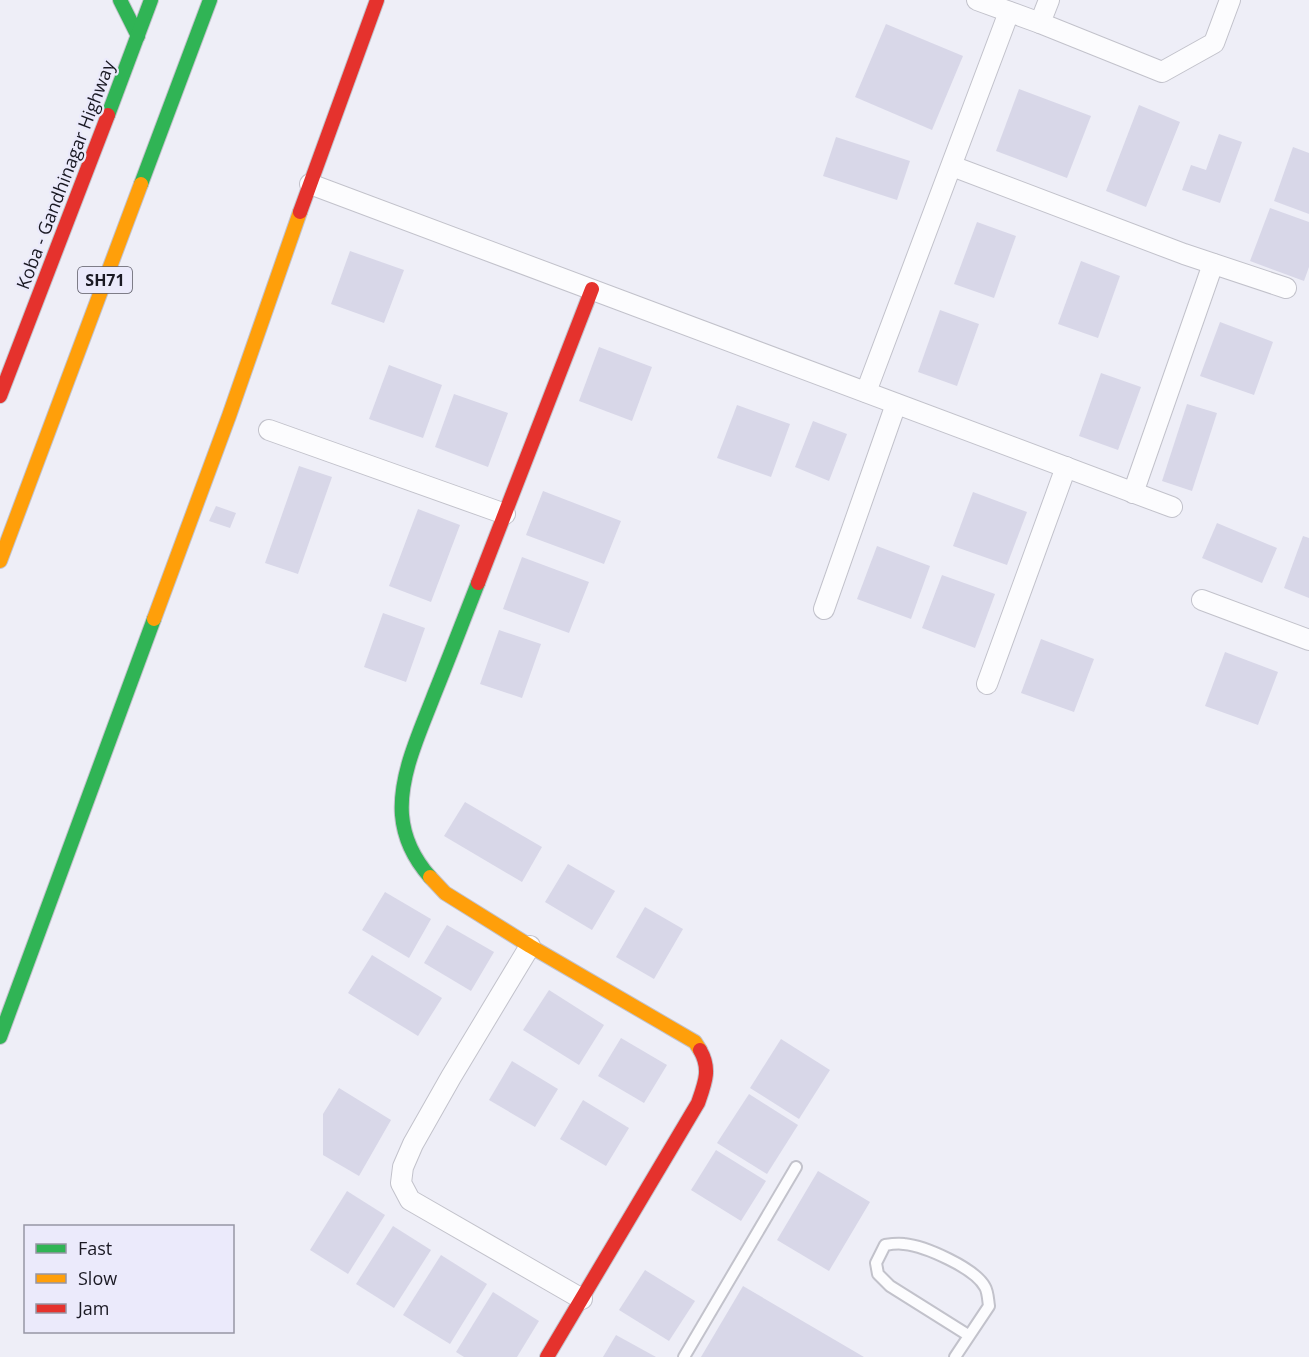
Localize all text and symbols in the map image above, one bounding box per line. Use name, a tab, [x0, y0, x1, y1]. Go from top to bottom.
street label: Koba - Gandhinagar Highway	[10, 56, 120, 292]
road number: SH71	[78, 267, 132, 293]
legend	[24, 1225, 234, 1333]
text: Fast	[78, 1236, 112, 1260]
text: Slow	[78, 1266, 117, 1290]
text: Jam	[76, 1296, 110, 1320]

